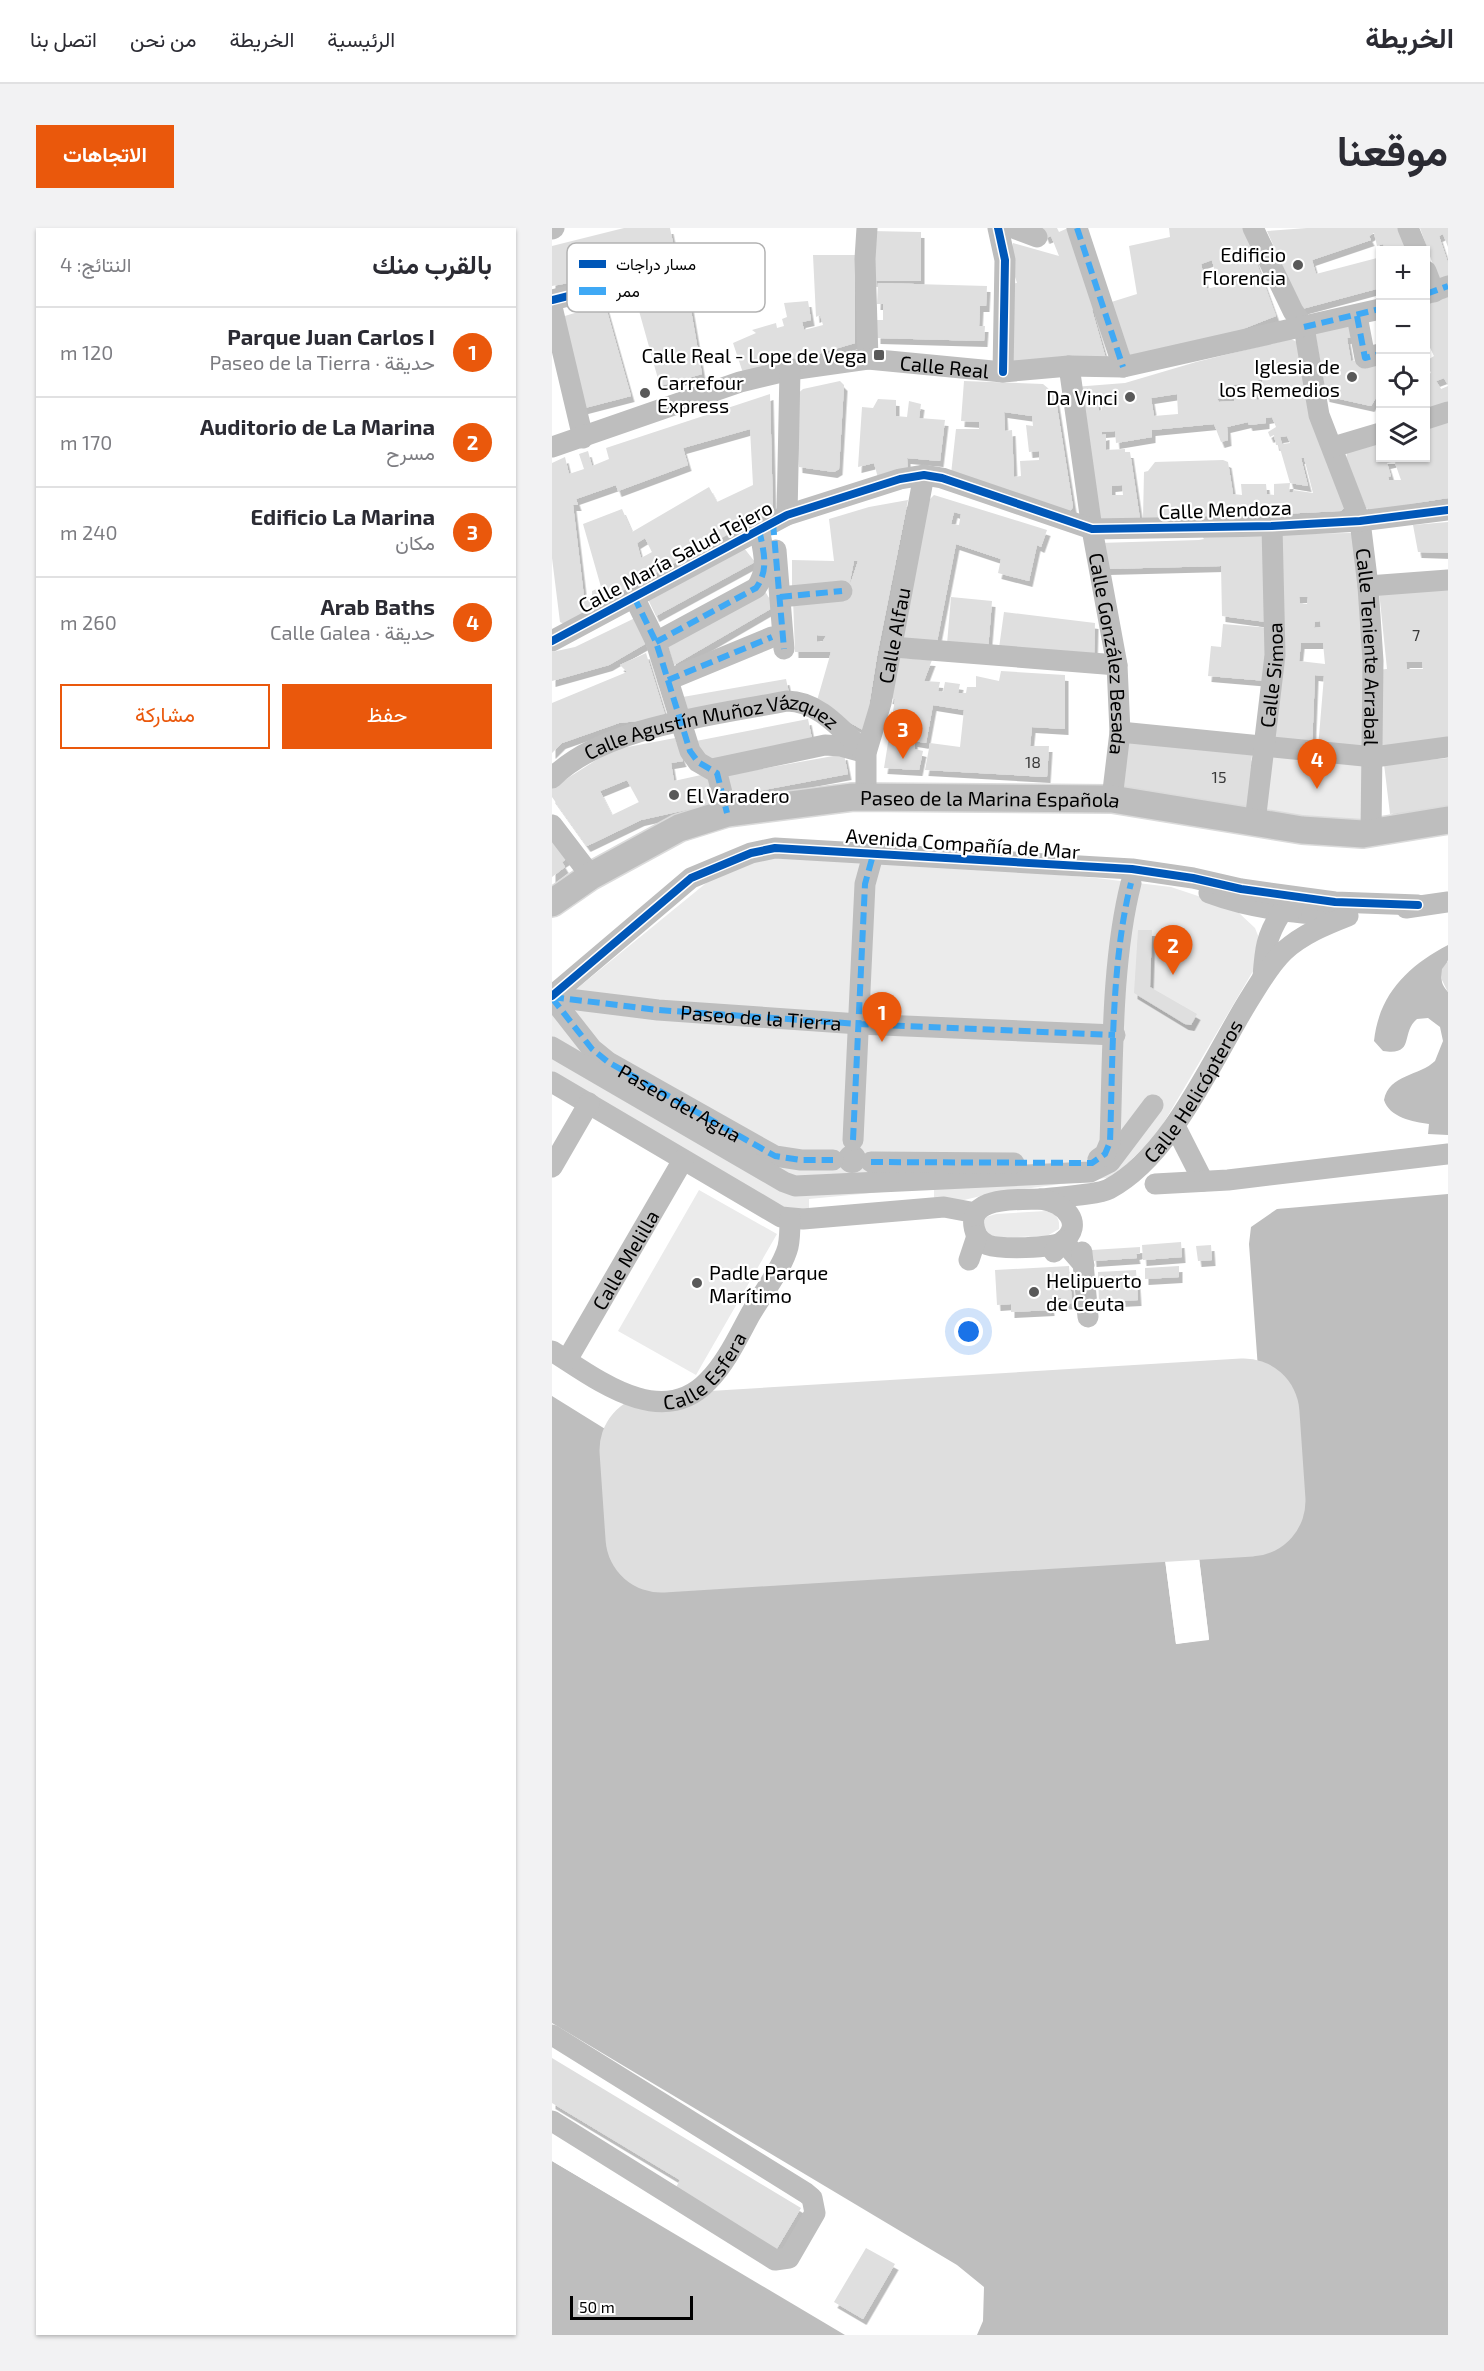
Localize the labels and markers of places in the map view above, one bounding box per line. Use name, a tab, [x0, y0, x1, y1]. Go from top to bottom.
place label: Edificio Florencia	[1202, 242, 1286, 289]
marker: Edificio Florencia	[1291, 258, 1305, 272]
place label: Calle Real - Lope de Vega	[641, 343, 867, 367]
marker: Calle Real - Lope de Vega	[872, 348, 886, 362]
place label: Iglesia de los Remedios	[1219, 354, 1340, 401]
place label: Carrefour Express	[657, 370, 744, 417]
marker: Iglesia de los Remedios	[1345, 370, 1359, 384]
place label: Da Vinci	[1046, 385, 1118, 409]
marker: Carrefour Express	[638, 386, 652, 400]
marker: Da Vinci	[1123, 390, 1137, 404]
pin: 3	[884, 710, 922, 759]
pin: 4	[1298, 740, 1336, 789]
place label: El Varadero	[686, 783, 790, 807]
marker: El Varadero	[667, 788, 681, 802]
pin: 2	[1154, 926, 1192, 975]
pin: 1	[862, 992, 902, 1042]
place label: Padle Parque Marítimo	[709, 1260, 828, 1307]
place label: Helipuerto de Ceuta	[1046, 1268, 1142, 1315]
marker: Padle Parque Marítimo	[690, 1276, 704, 1290]
marker: Helipuerto de Ceuta	[1027, 1285, 1041, 1299]

